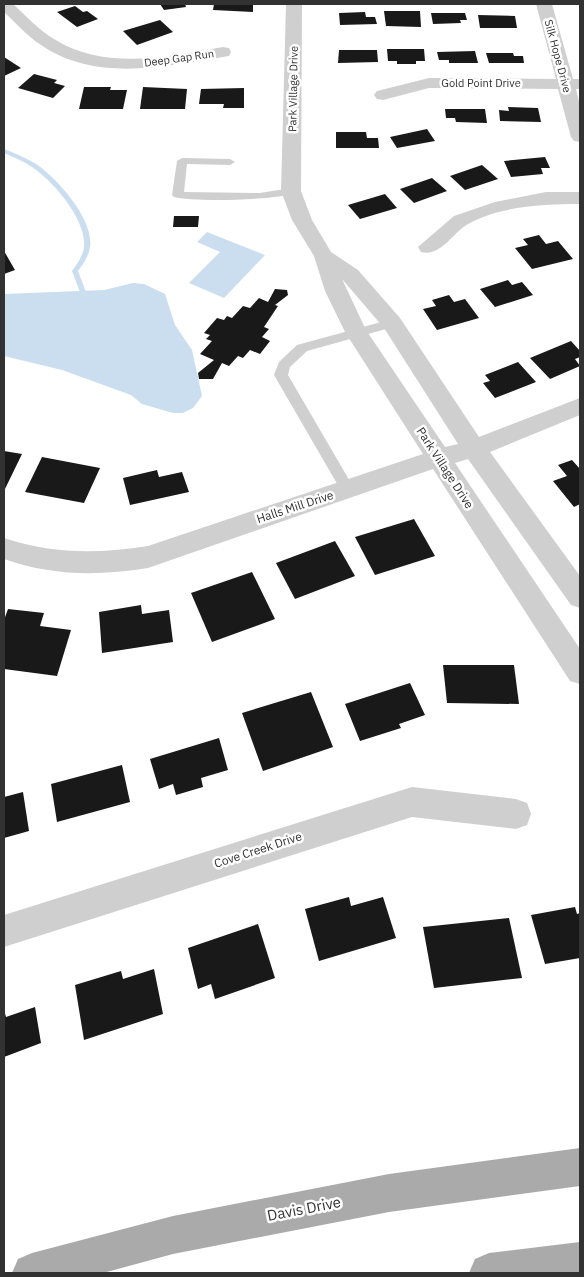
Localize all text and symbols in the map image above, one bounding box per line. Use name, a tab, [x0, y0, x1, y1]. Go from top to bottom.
street label: Silk Hope Drive	[542, 18, 574, 94]
street label: Deep Gap Run	[143, 46, 215, 70]
street label: Park Village Drive	[285, 46, 301, 132]
street label: Gold Point Drive	[441, 76, 521, 90]
street label: Park Village Drive	[414, 424, 477, 512]
street label: Halls Mill Drive	[255, 487, 336, 526]
street label: Cove Creek Drive	[212, 828, 304, 871]
street label: Davis Drive	[265, 1192, 342, 1225]

